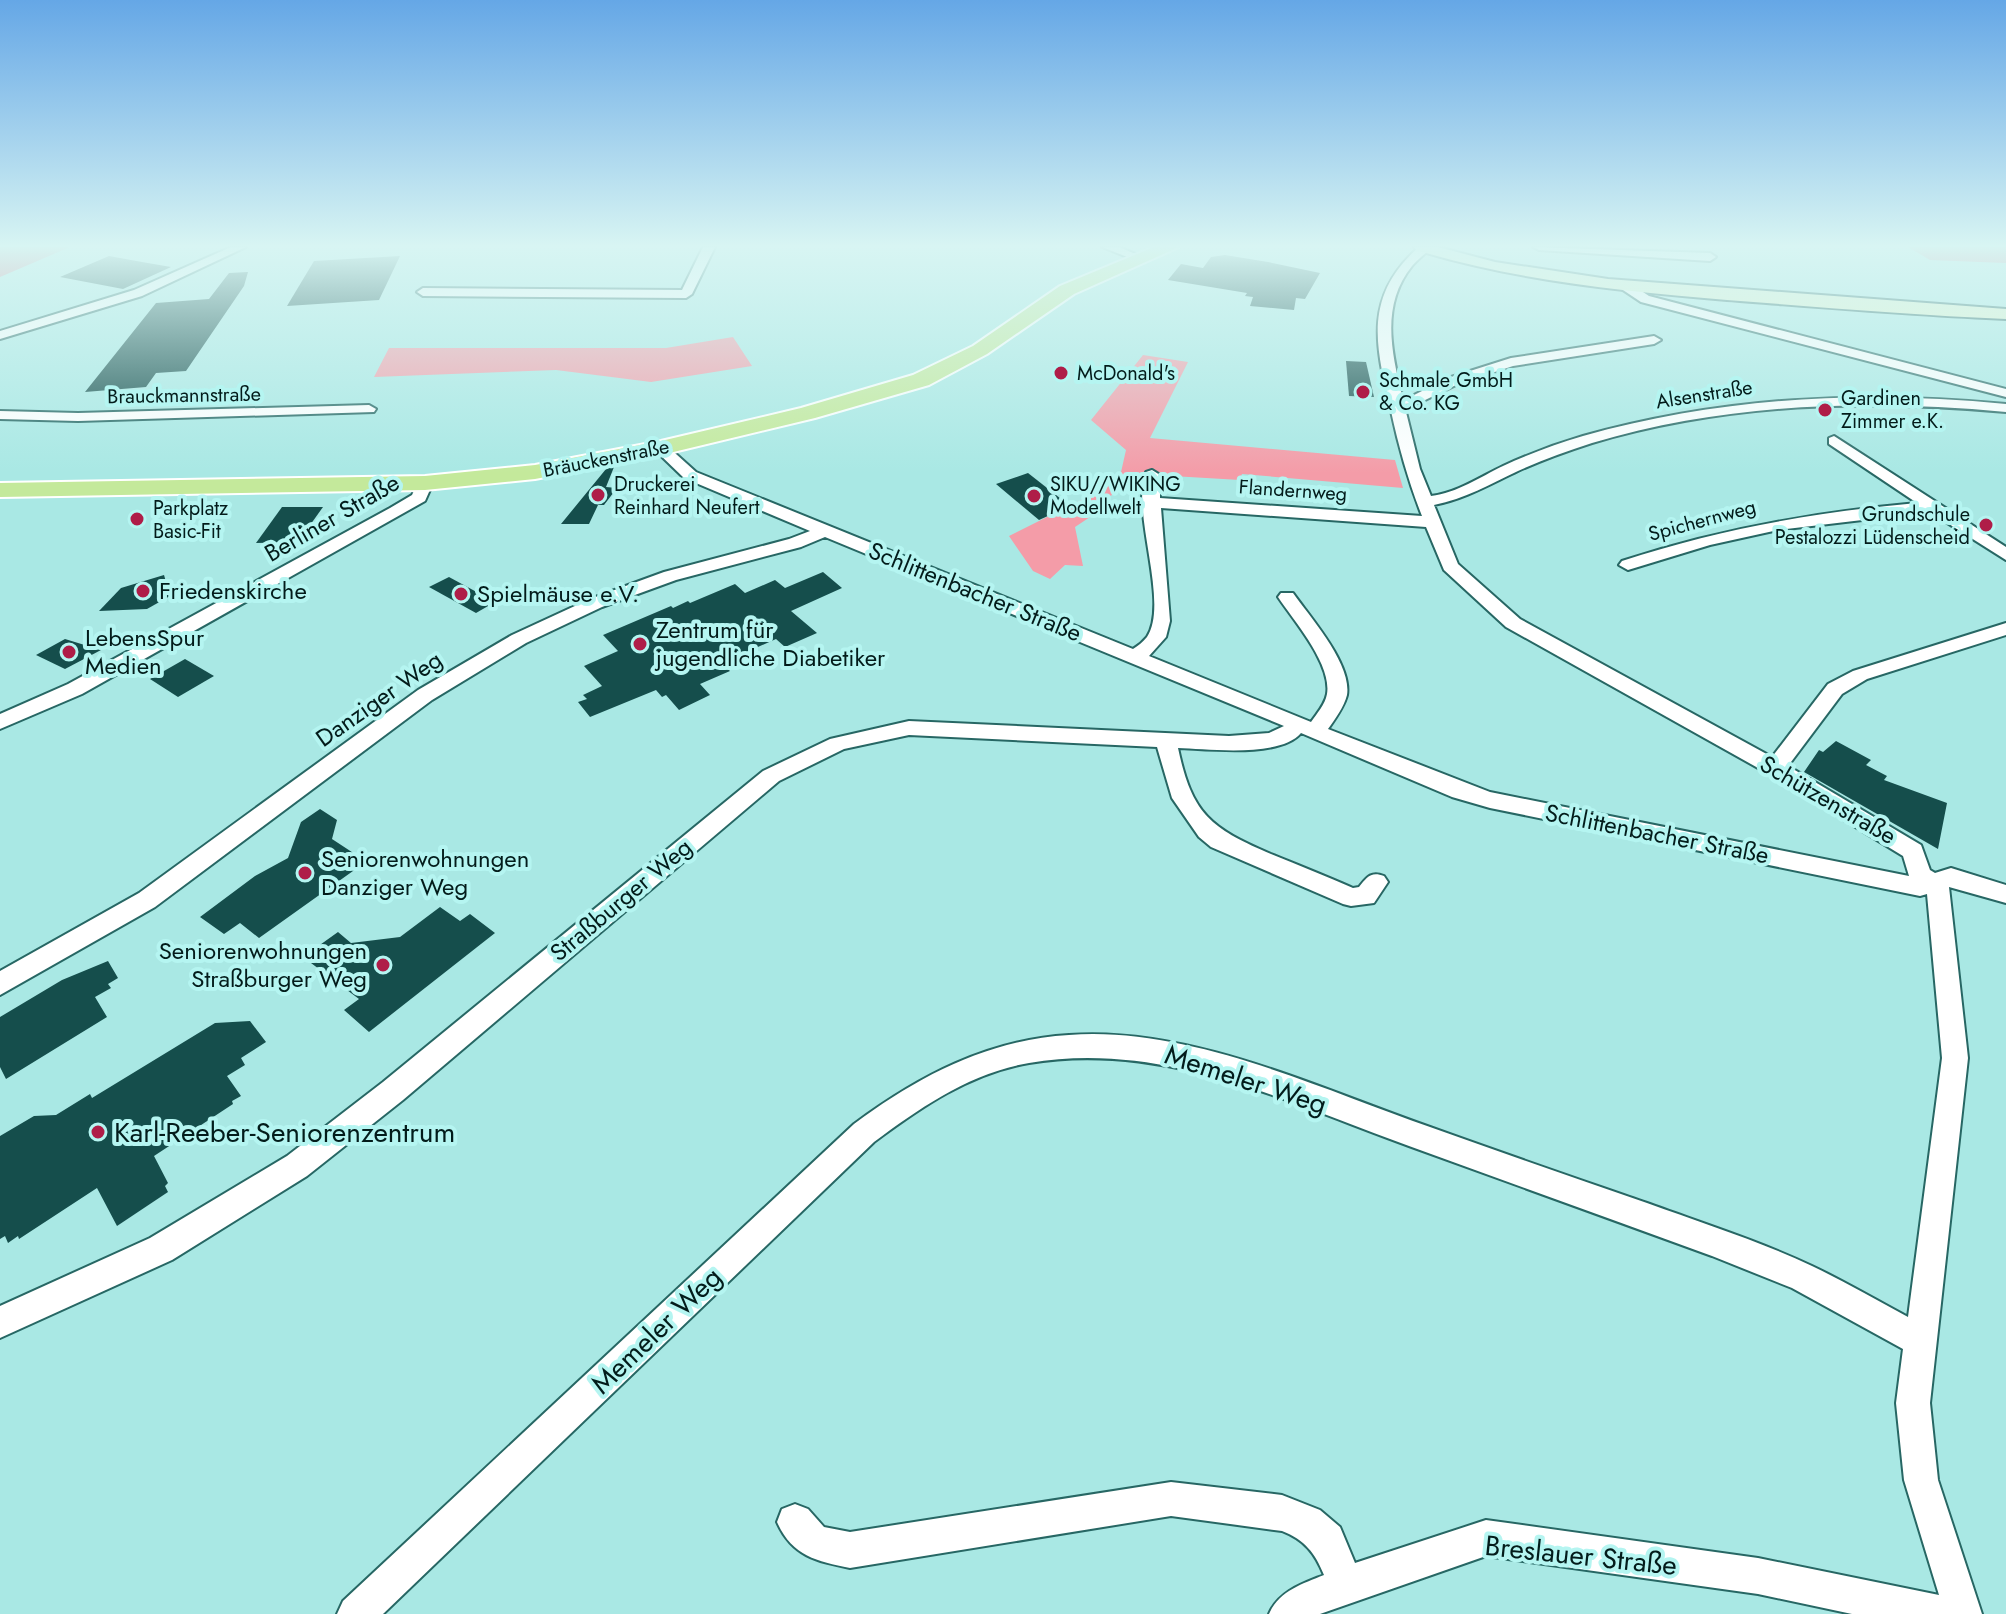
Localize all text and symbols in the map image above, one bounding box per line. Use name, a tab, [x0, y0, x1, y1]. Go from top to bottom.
place label: McDonald's	[1077, 359, 1175, 388]
marker: McDonald's	[1052, 364, 1070, 382]
place label: Schmale GmbH & Co. KG	[1379, 366, 1513, 418]
street label: Alsenstraße	[1654, 373, 1755, 416]
street label: Brauckmannstraße	[107, 380, 261, 411]
marker: Schmale GmbH & Co. KG	[1354, 383, 1372, 401]
place label: Gardinen Zimmer e.K.	[1841, 384, 1944, 436]
marker: Gardinen Zimmer e.K.	[1816, 401, 1834, 419]
street label: Bräuckenstraße	[540, 432, 672, 485]
street label: Berliner Straße	[258, 465, 406, 570]
place label: Druckerei Reinhard Neufert	[614, 470, 760, 522]
place label: SIKU//WIKING Modellwelt	[1050, 470, 1181, 522]
street label: Flandernweg	[1238, 472, 1348, 509]
marker: Druckerei Reinhard Neufert	[589, 486, 607, 504]
marker: SIKU//WIKING Modellwelt	[1025, 487, 1043, 505]
street label: Spichernweg	[1645, 492, 1759, 549]
place label: Parkplatz Basic-Fit	[153, 494, 228, 546]
place label: Grundschule Pestalozzi Lüdenscheid	[1775, 500, 1970, 552]
marker: Parkplatz Basic-Fit	[128, 510, 146, 528]
marker: Grundschule Pestalozzi Lüdenscheid	[1977, 516, 1995, 534]
street label: Schlittenbacher Straße	[863, 533, 1087, 650]
place label: Friedenskirche	[159, 573, 307, 608]
place label: Spielmäuse e.V.	[477, 576, 639, 611]
marker: Friedenskirche	[134, 582, 152, 600]
marker: Spielmäuse e.V.	[452, 585, 470, 603]
place label: Zentrum für jugendliche Diabetiker	[654, 612, 886, 675]
place label: LebensSpur Medien	[85, 620, 205, 683]
marker: Zentrum für jugendliche Diabetiker	[631, 635, 649, 653]
street label: Danziger Weg	[308, 642, 449, 755]
marker: LebensSpur Medien	[60, 643, 78, 661]
street label: Schützenstraße	[1754, 746, 1903, 853]
street label: Schlittenbacher Straße	[1542, 795, 1772, 872]
street label: Straßburger Weg	[542, 830, 699, 970]
place label: Seniorenwohnungen Danziger Weg	[321, 841, 529, 904]
marker: Seniorenwohnungen Danziger Weg	[296, 864, 314, 882]
place label: Seniorenwohnungen Straßburger Weg	[159, 933, 367, 996]
marker: Seniorenwohnungen Straßburger Weg	[374, 956, 392, 974]
street label: Memeler Weg	[1160, 1034, 1332, 1125]
place label: Karl-Reeber-Seniorenzentrum	[114, 1112, 455, 1153]
marker: Karl-Reeber-Seniorenzentrum	[89, 1123, 107, 1141]
street label: Memeler Weg	[582, 1257, 731, 1403]
street label: Breslauer Straße	[1483, 1525, 1679, 1586]

